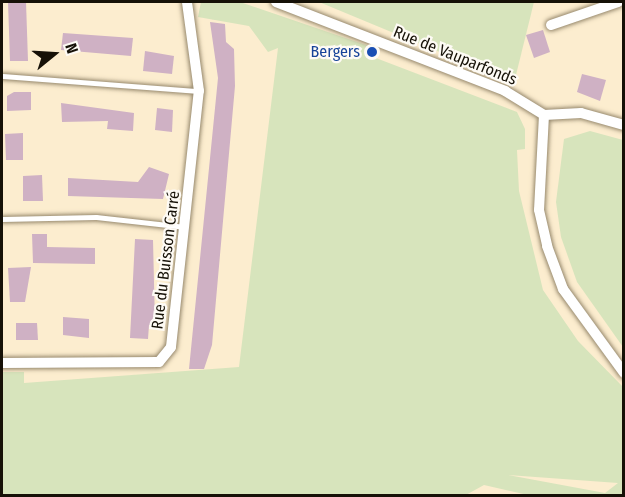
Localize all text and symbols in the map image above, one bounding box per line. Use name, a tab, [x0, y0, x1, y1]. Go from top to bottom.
street label: Rue de Vauparfonds	[390, 22, 520, 90]
north arrow	[24, 24, 84, 84]
text: N	[61, 41, 82, 56]
place label: Bergers	[311, 42, 360, 62]
marker: Bergers	[365, 45, 379, 59]
street label: Rue du Buisson Carré	[148, 190, 184, 330]

